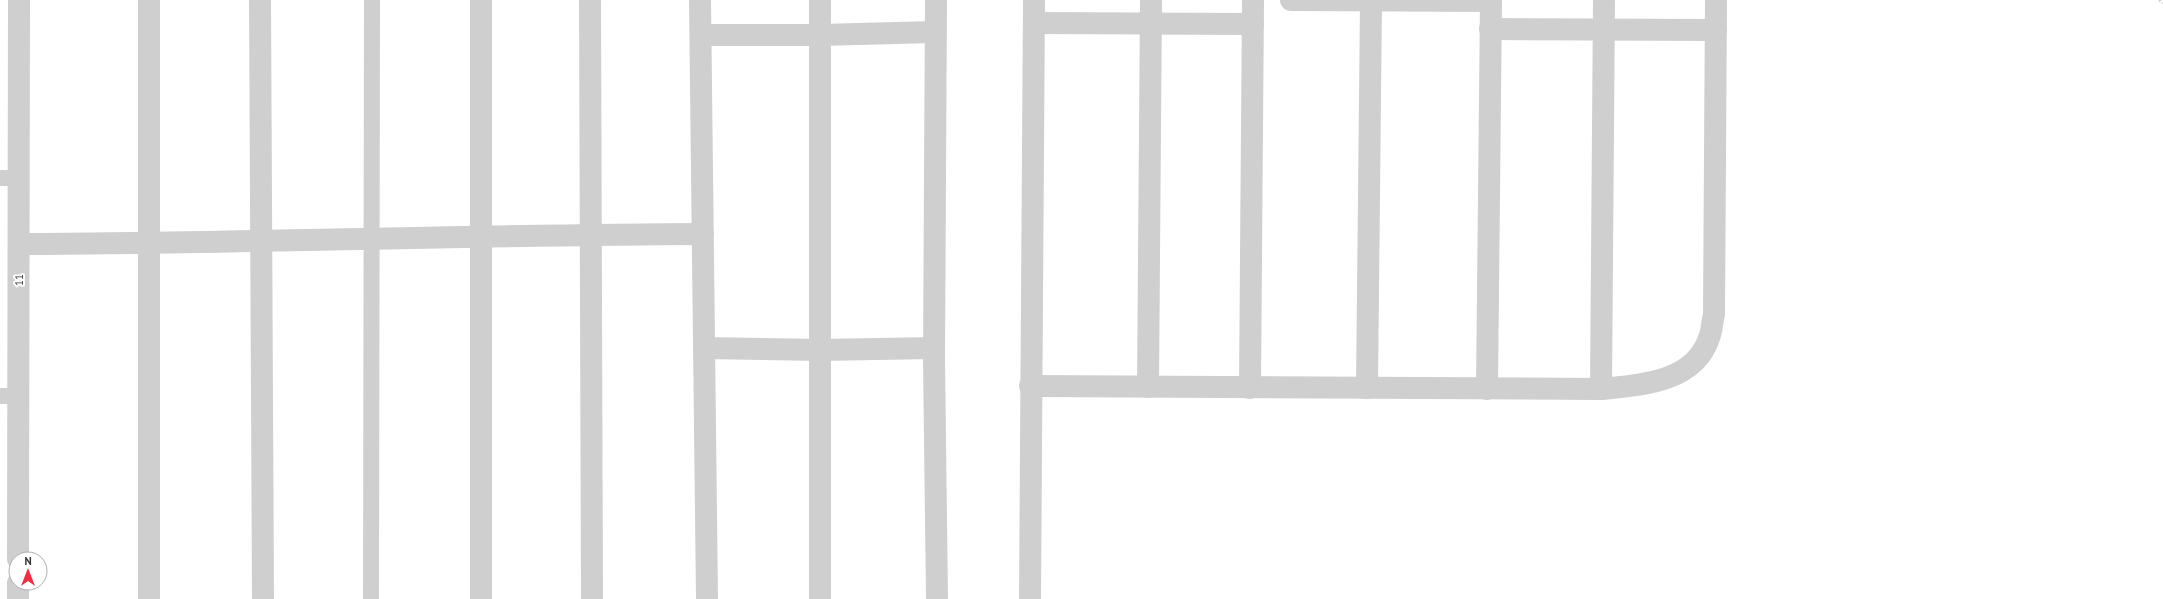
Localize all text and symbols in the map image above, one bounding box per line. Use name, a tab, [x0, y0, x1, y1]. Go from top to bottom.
street label: 11	[12, 274, 26, 286]
north arrow	[8, 551, 48, 591]
text: N	[24, 554, 32, 568]

